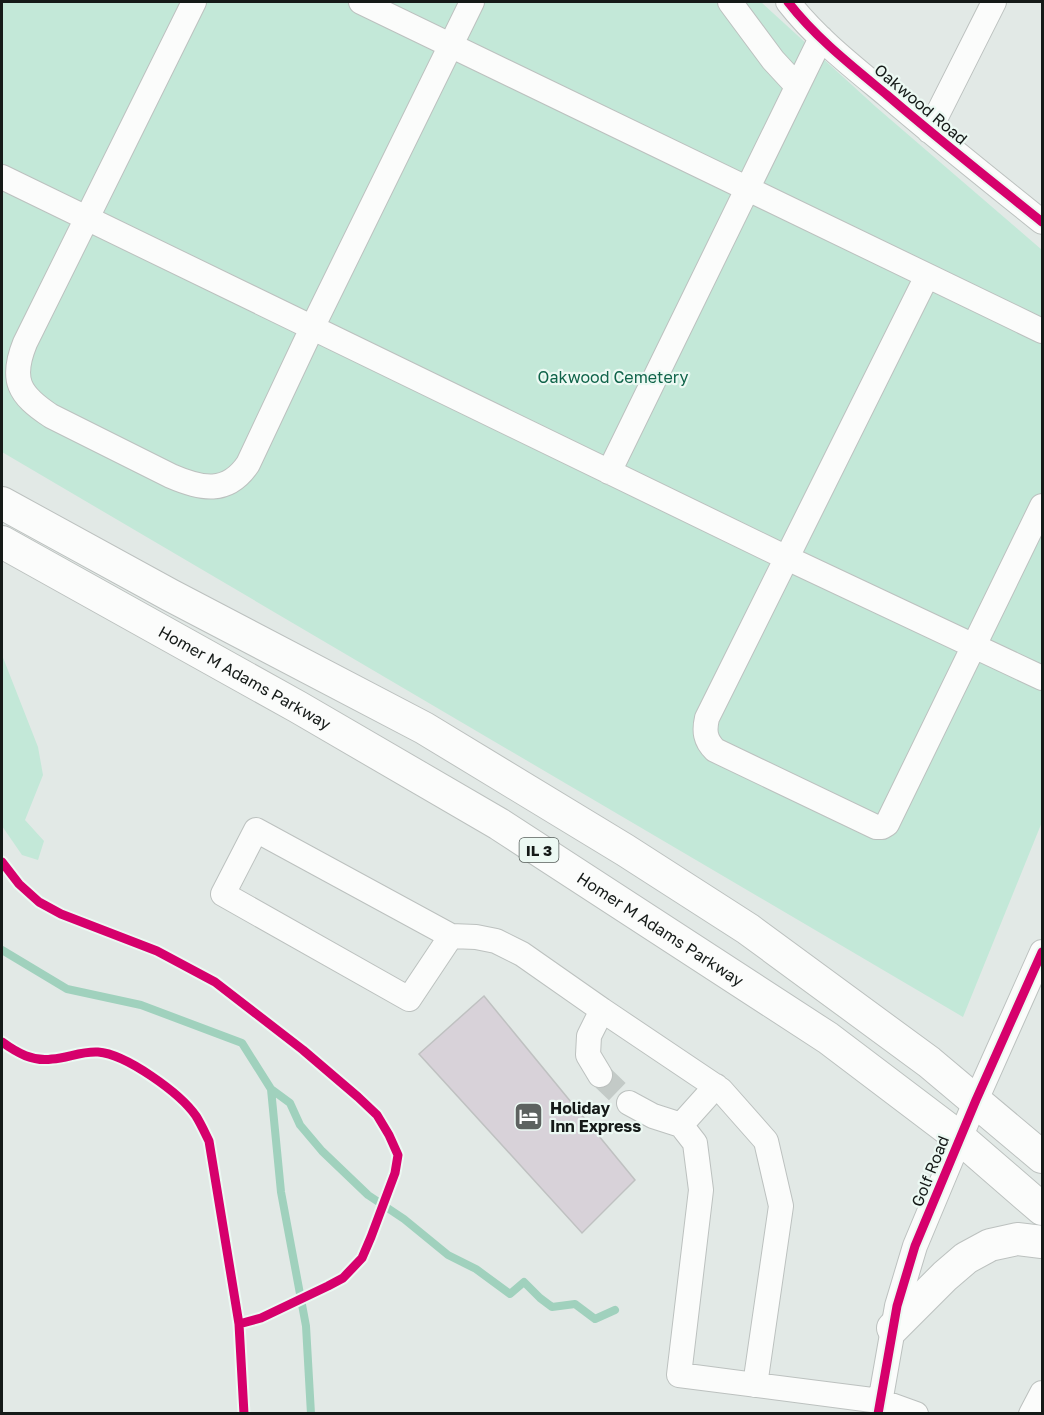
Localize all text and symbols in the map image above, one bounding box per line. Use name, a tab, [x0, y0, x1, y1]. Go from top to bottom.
street label: Oakwood Road	[870, 59, 972, 149]
park label: Oakwood Cemetery	[538, 367, 688, 387]
street label: Homer M Adams Parkway	[155, 621, 335, 734]
road number: IL 3	[520, 838, 558, 862]
street label: Homer M Adams Parkway	[573, 868, 747, 990]
place label: Holiday Inn Express	[550, 1098, 641, 1136]
hotel icon: Holiday Inn Express	[513, 1101, 545, 1133]
street label: Golf Road	[907, 1133, 953, 1209]

